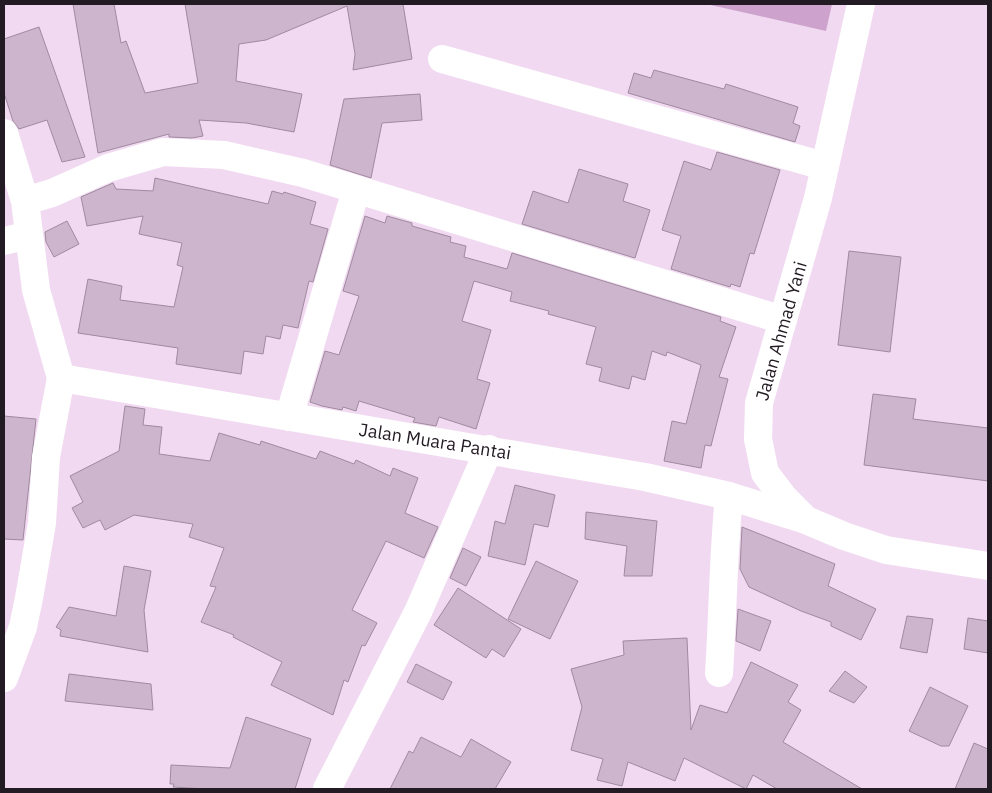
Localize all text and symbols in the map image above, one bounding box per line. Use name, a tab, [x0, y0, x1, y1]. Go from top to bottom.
street label: Jalan Ahmad Yani	[750, 259, 812, 403]
street label: Jalan Muara Pantai	[357, 418, 513, 464]

